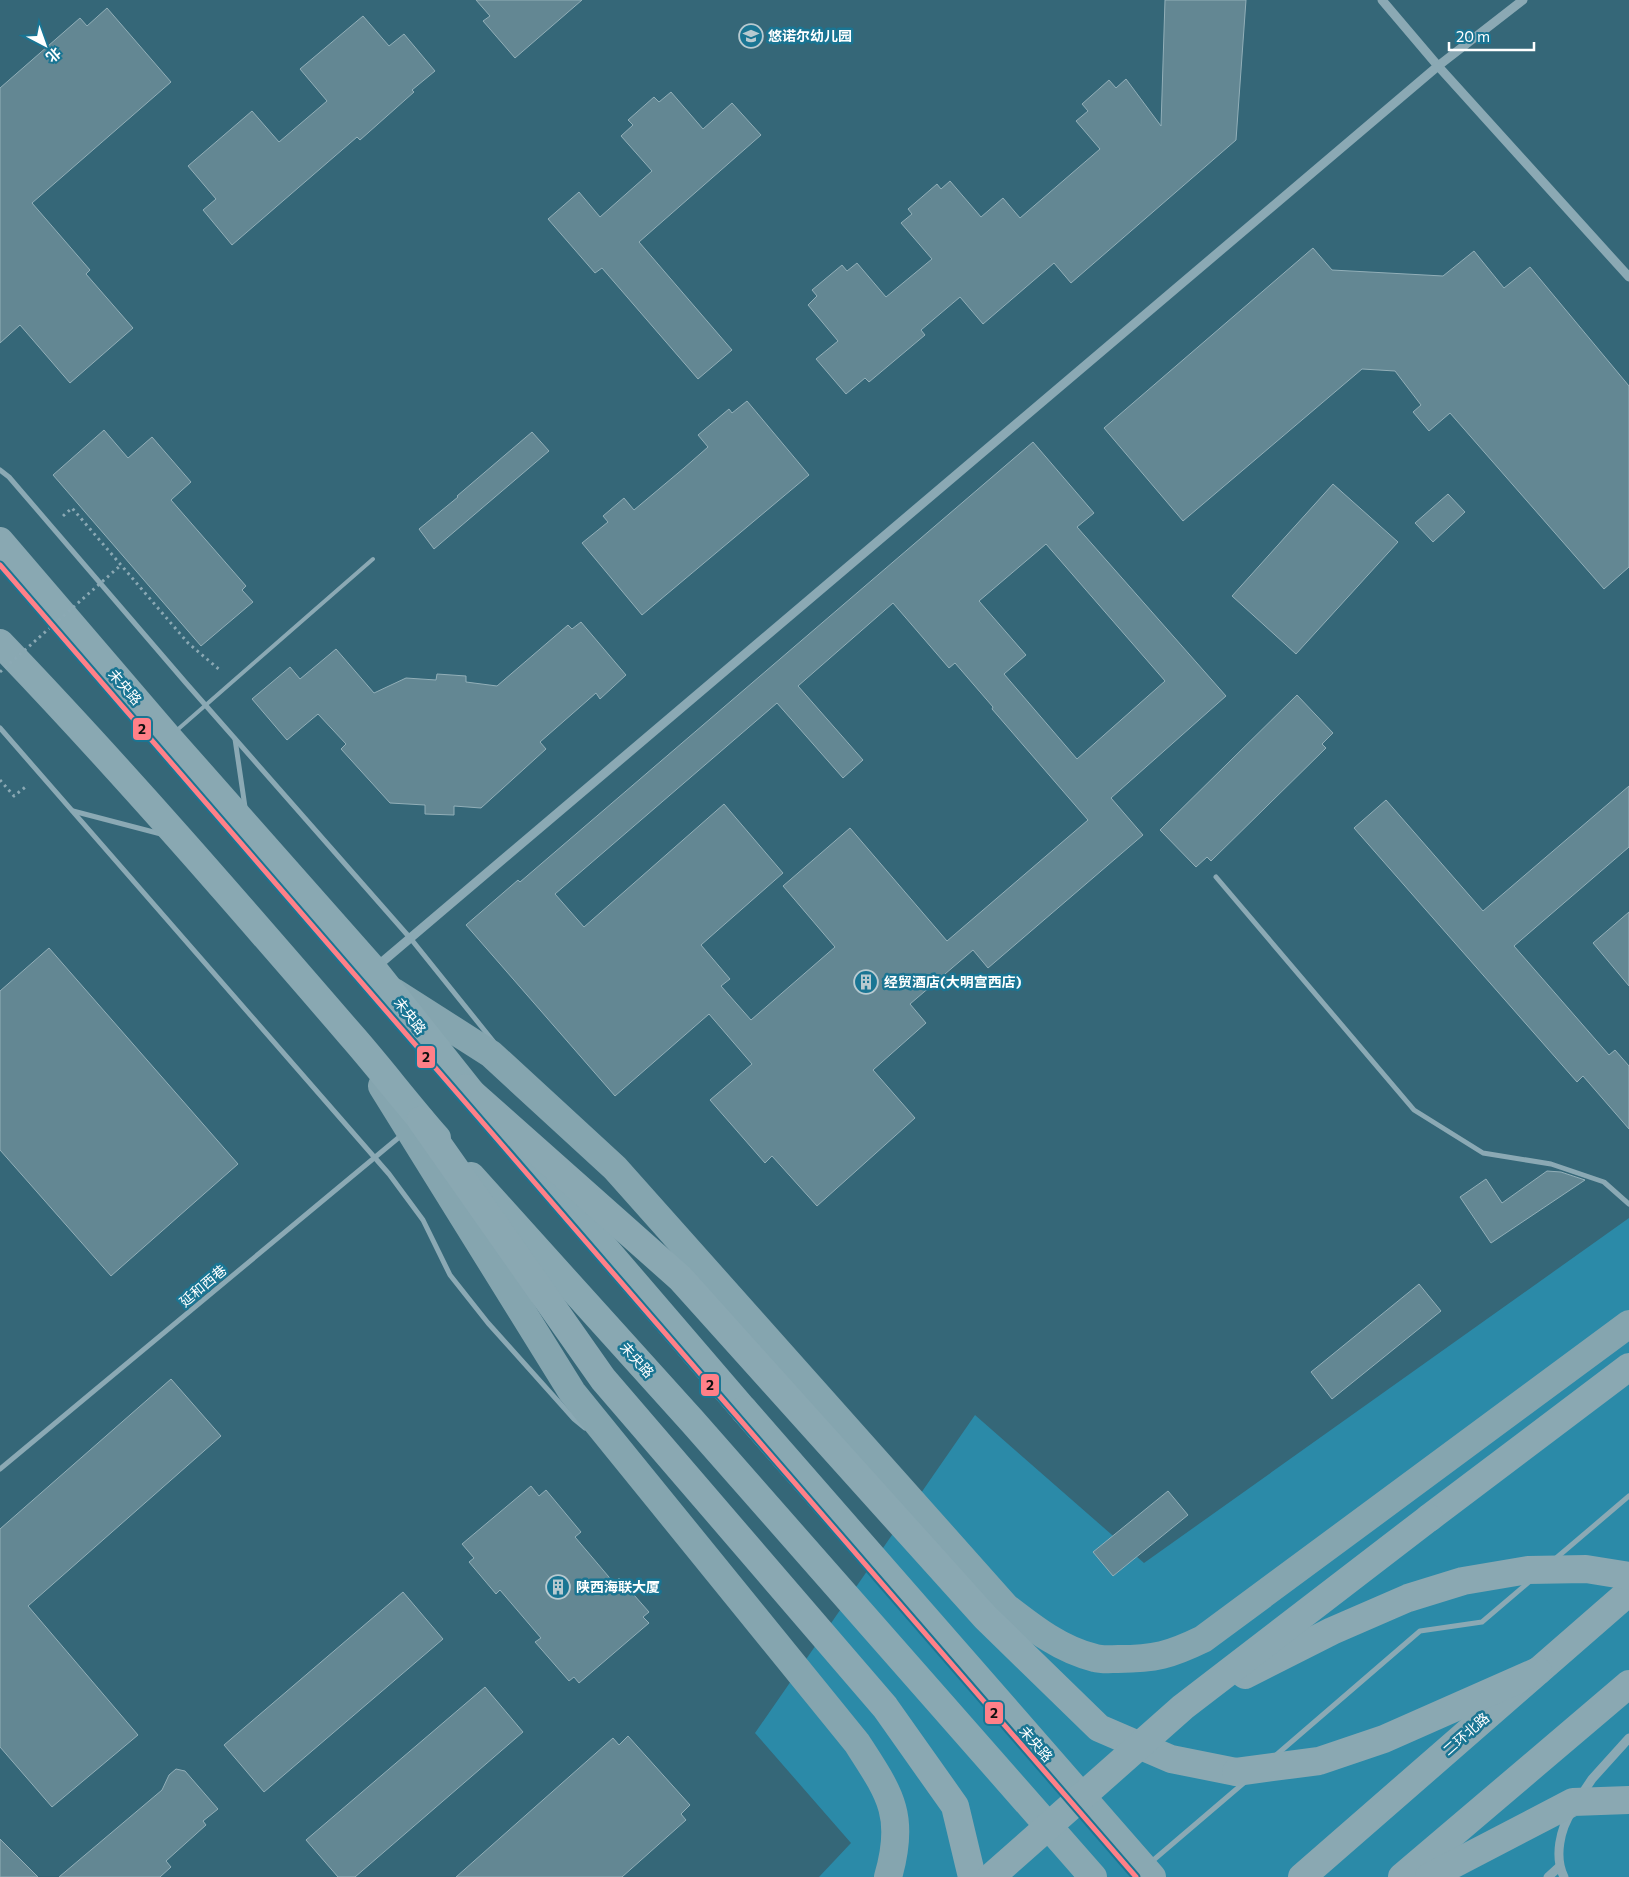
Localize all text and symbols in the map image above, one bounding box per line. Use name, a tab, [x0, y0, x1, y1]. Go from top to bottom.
north arrow	[20, 20, 70, 70]
scale bar	[1449, 20, 1534, 52]
school or university icon: 悠诺尔幼儿园	[738, 23, 764, 49]
place label: 悠诺尔幼儿园	[768, 27, 852, 44]
text: 20 m	[1456, 27, 1490, 45]
text: 北	[43, 44, 65, 66]
street label: 未央路	[105, 665, 146, 708]
line badge: 2	[132, 717, 152, 741]
text: 2	[138, 720, 146, 737]
building icon: 经贸酒店(大明宫西店)	[853, 969, 879, 995]
place label: 经贸酒店(大明宫西店)	[884, 973, 1022, 990]
street label: 未央路	[391, 994, 430, 1037]
line badge: 2	[416, 1045, 436, 1069]
text: 2	[422, 1048, 430, 1065]
street label: 延和西巷	[176, 1261, 230, 1310]
street label: 未央路	[617, 1338, 658, 1381]
line badge: 2	[700, 1373, 720, 1397]
text: 2	[706, 1376, 714, 1393]
building icon: 陕西海联大厦	[545, 1574, 571, 1600]
place label: 陕西海联大厦	[576, 1578, 660, 1595]
line badge: 2	[984, 1701, 1004, 1725]
text: 2	[990, 1704, 998, 1721]
street label: 二环北路	[1439, 1709, 1492, 1758]
street label: 未央路	[1016, 1722, 1057, 1765]

